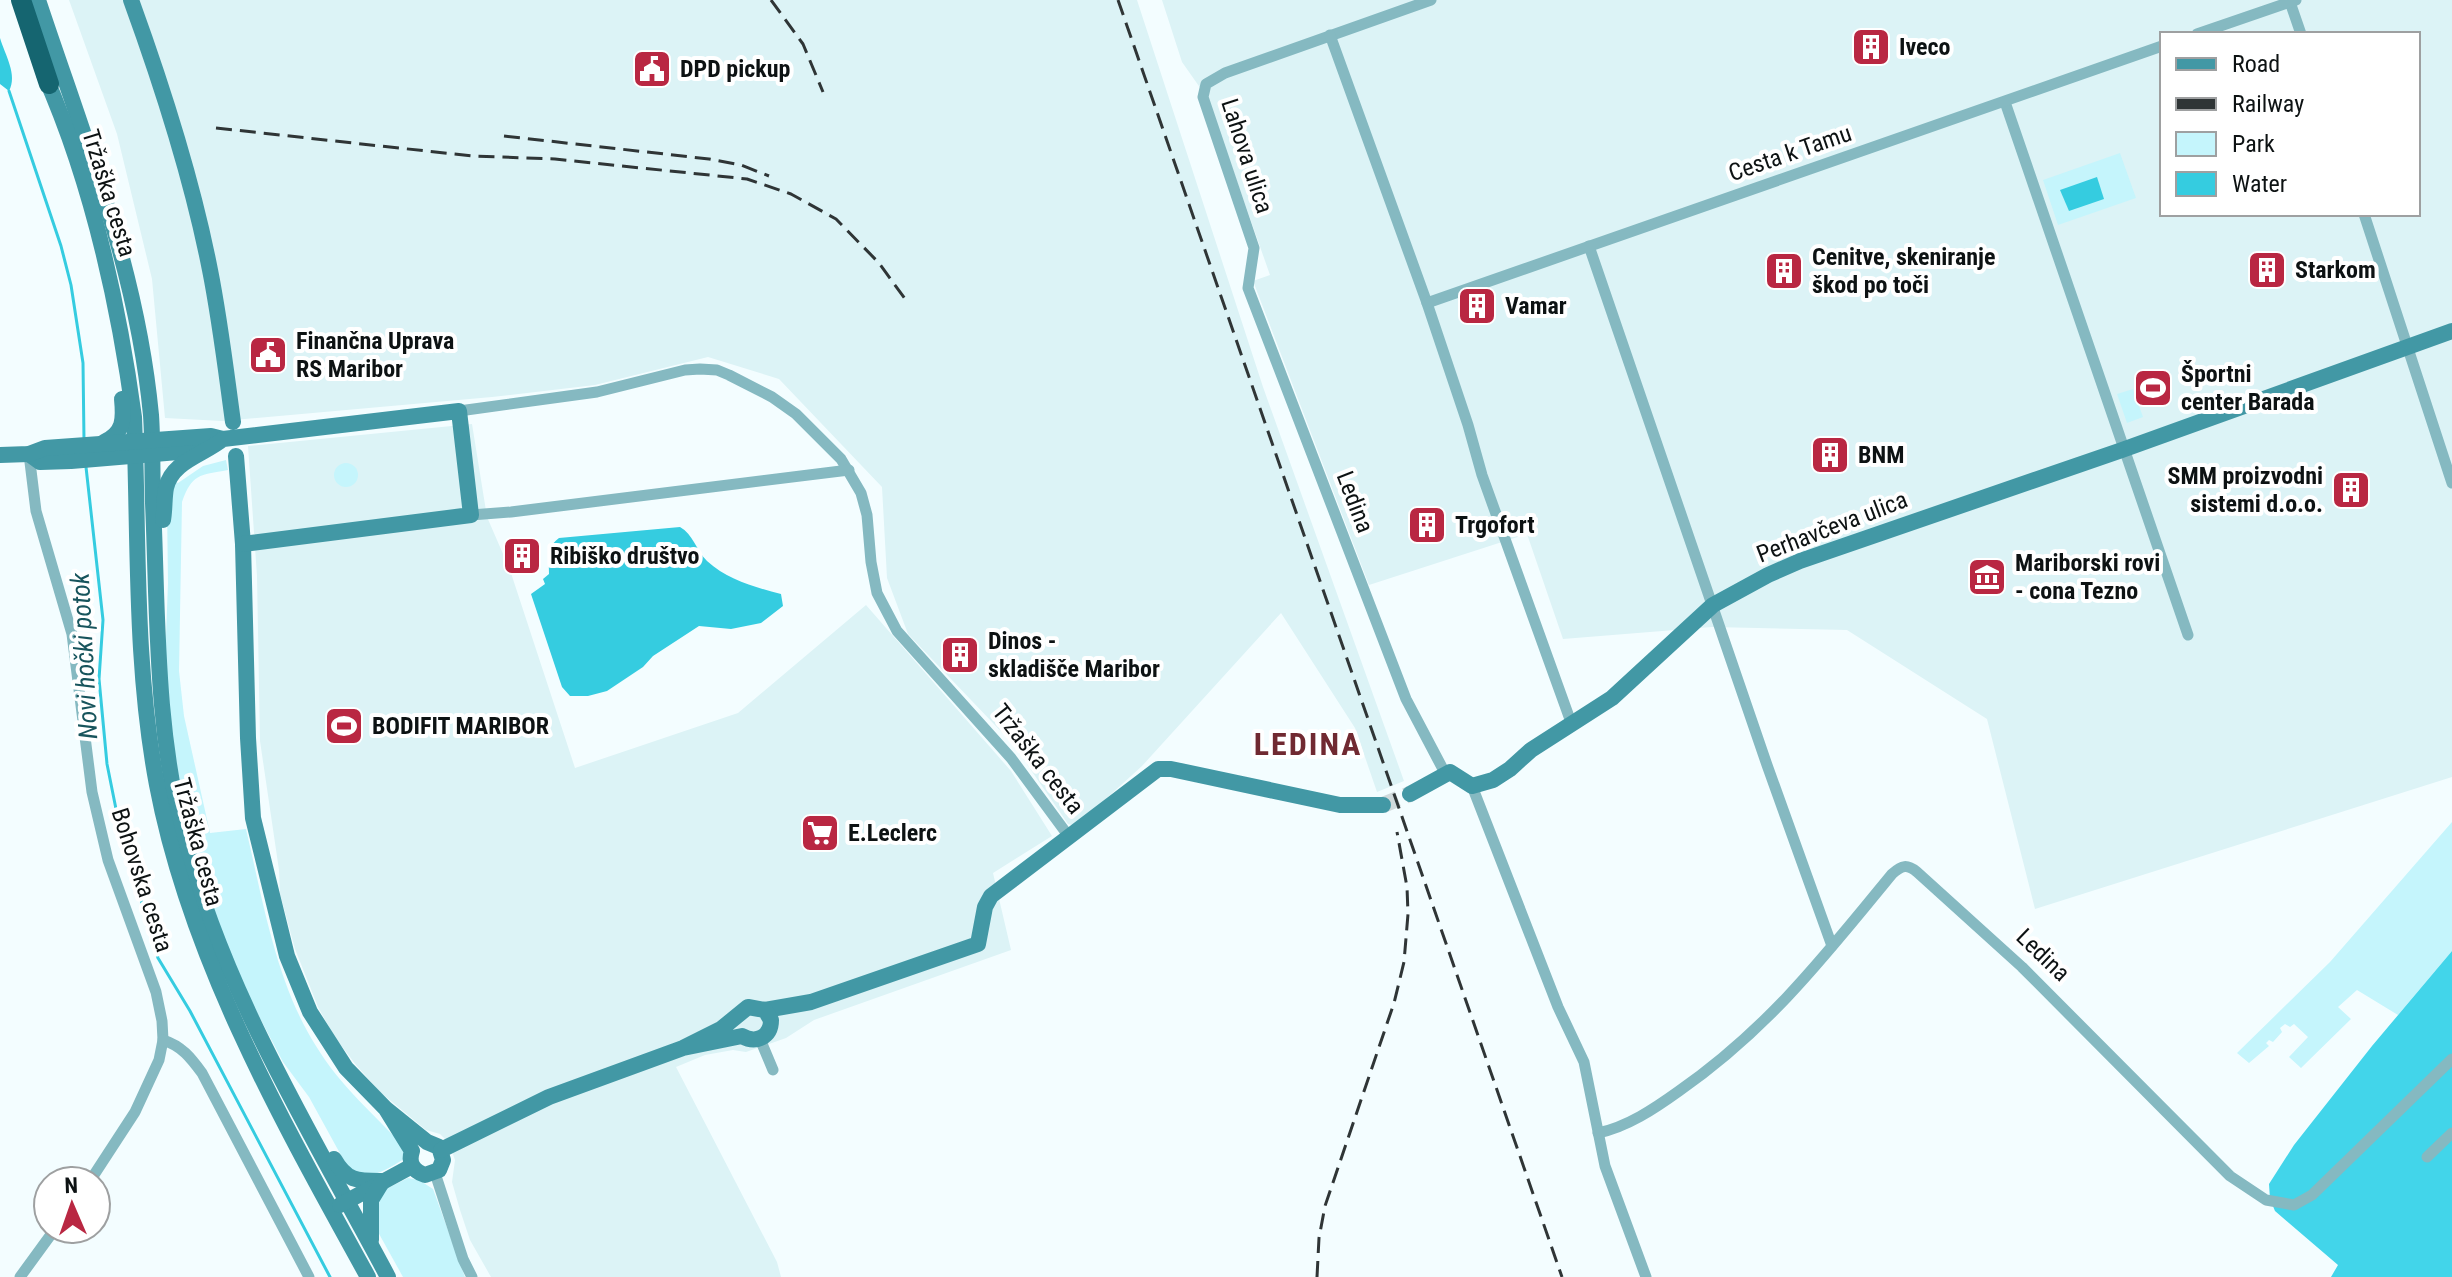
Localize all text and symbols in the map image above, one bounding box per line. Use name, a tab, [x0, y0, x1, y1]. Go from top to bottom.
building icon: Iveco	[1850, 26, 1892, 68]
legend	[2160, 32, 2420, 216]
place label: Iveco	[1899, 33, 1951, 61]
public building icon: DPD pickup	[631, 48, 673, 90]
text: Road	[2232, 50, 2280, 78]
place label: DPD pickup	[680, 55, 791, 83]
text: Railway	[2232, 90, 2304, 118]
street label: Lahova ulica	[1215, 95, 1279, 217]
street label: Cesta k Tamu	[1725, 119, 1855, 187]
street label: Tržaška cesta	[76, 126, 142, 260]
text: Park	[2232, 130, 2275, 158]
text: Water	[2232, 170, 2287, 198]
place label: Cenitve, skeniranje škod po toči	[1812, 243, 1995, 299]
building icon: Starkom	[2246, 249, 2288, 291]
building icon: Cenitve, skeniranje škod po toči	[1763, 250, 1805, 292]
place label: Starkom	[2295, 256, 2376, 284]
building icon: Vamar	[1456, 285, 1498, 327]
place label: Vamar	[1505, 292, 1567, 320]
place label: Finančna Uprava RS Maribor	[296, 327, 454, 383]
public building icon: Finančna Uprava RS Maribor	[247, 334, 289, 376]
place label: Športni center Barada	[2181, 360, 2315, 416]
sports icon: Športni center Barada	[2132, 367, 2174, 409]
building icon: BNM	[1809, 434, 1851, 476]
place label: BNM	[1858, 441, 1904, 469]
place label: SMM proizvodni sistemi d.o.o.	[2168, 462, 2323, 518]
street label: Ledina	[1331, 467, 1379, 537]
building icon: SMM proizvodni sistemi d.o.o.	[2330, 469, 2372, 511]
street label: Perhavčeva ulica	[1753, 485, 1911, 569]
building icon: Trgofort	[1406, 504, 1448, 546]
place label: Trgofort	[1455, 511, 1535, 539]
building icon: Ribiško društvo	[501, 535, 543, 577]
place label: Ribiško društvo	[550, 542, 700, 570]
place label: Mariborski rovi - cona Tezno	[2015, 549, 2160, 605]
museum icon: Mariborski rovi - cona Tezno	[1966, 556, 2008, 598]
water label: Novi hočki potok	[65, 571, 103, 740]
place label: Dinos - skladišče Maribor	[988, 627, 1160, 683]
building icon: Dinos - skladišče Maribor	[939, 634, 981, 676]
street label: Tržaška cesta	[986, 699, 1090, 819]
sports icon: BODIFIT MARIBOR	[323, 705, 365, 747]
place label: BODIFIT MARIBOR	[372, 712, 549, 740]
district label: LEDINA	[1254, 725, 1362, 763]
street label: Tržaška cesta	[167, 775, 229, 909]
street label: Bohovska cesta	[106, 805, 178, 955]
supermarket icon: E.Leclerc	[799, 812, 841, 854]
place label: E.Leclerc	[848, 819, 937, 847]
street label: Ledina	[2011, 923, 2075, 987]
north arrow	[32, 1165, 112, 1245]
text: N	[64, 1173, 78, 1198]

